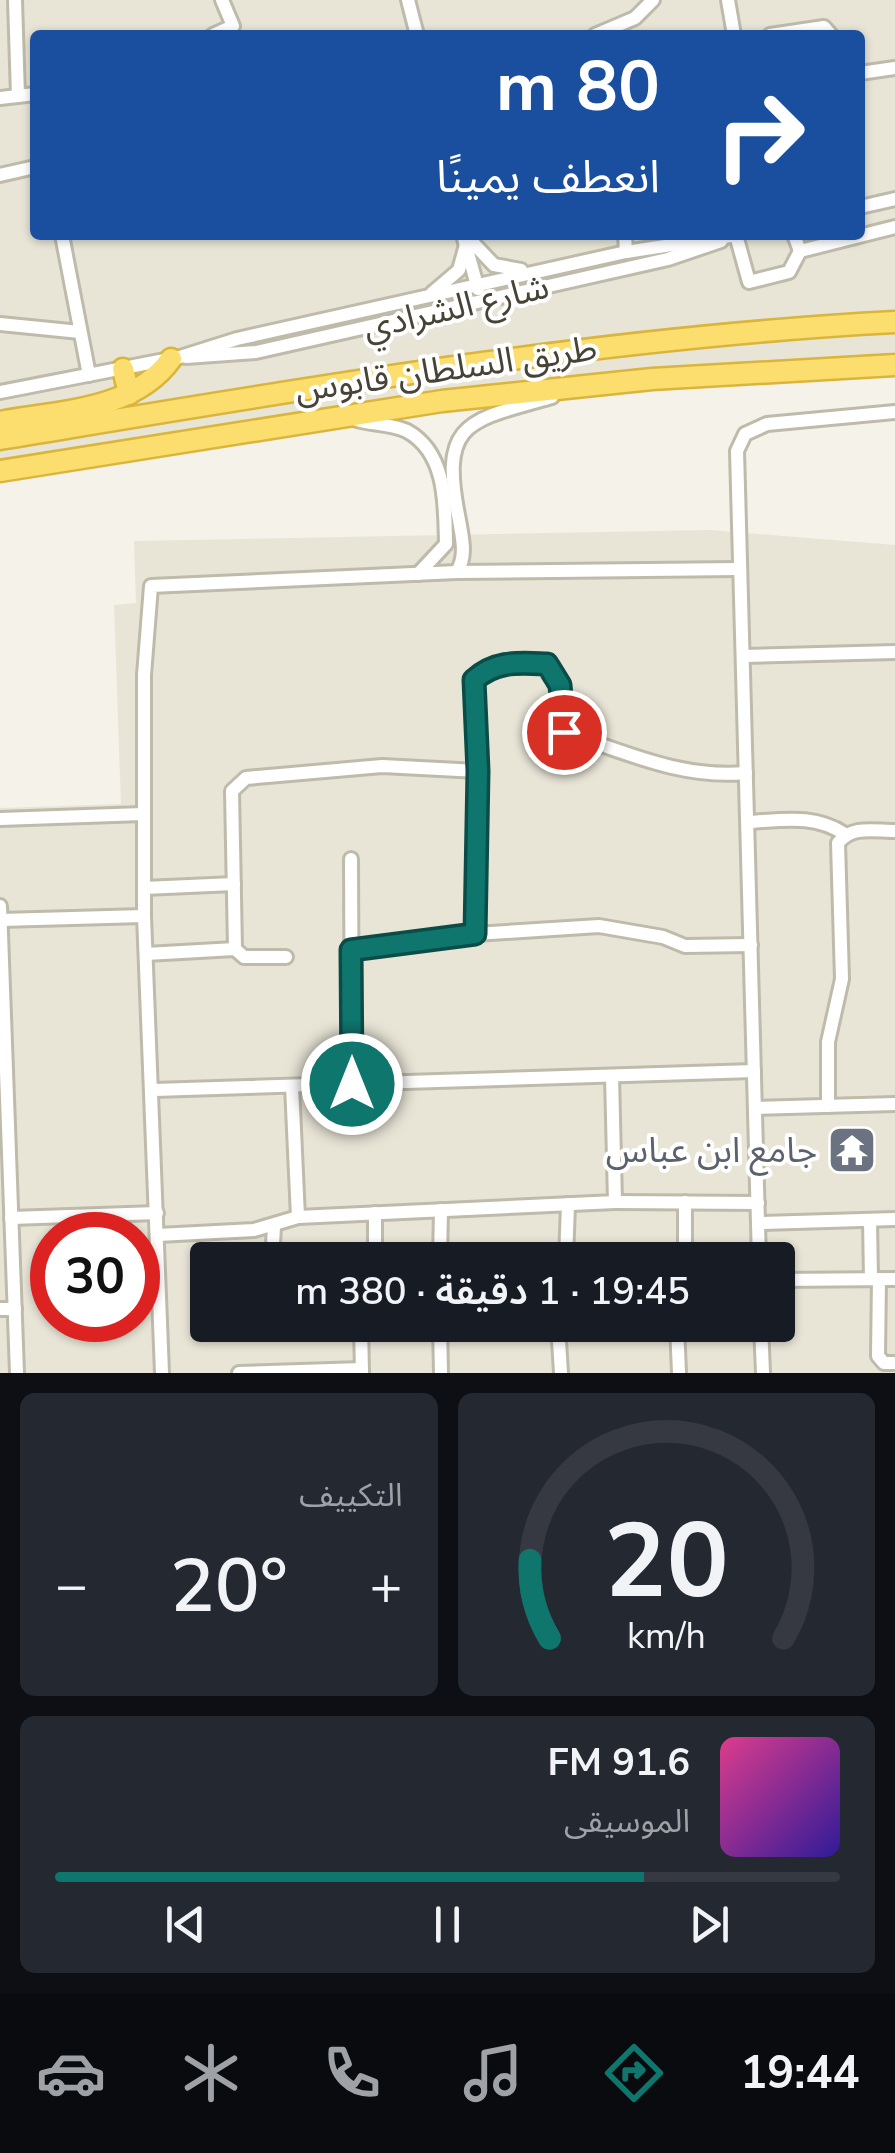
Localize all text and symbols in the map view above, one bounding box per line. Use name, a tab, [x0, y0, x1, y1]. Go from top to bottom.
text: 80 m	[496, 39, 660, 135]
icon: right	[695, 70, 825, 200]
text: انعطف يمينًا	[436, 147, 660, 208]
street label: شارع الشرادي	[359, 263, 554, 354]
street label: طريق السلطان قابوس	[292, 325, 600, 413]
pin	[522, 690, 607, 775]
icon: arrive	[537, 705, 592, 760]
position arrow	[300, 1032, 404, 1136]
temple icon: جامع ابن عباس	[826, 1124, 878, 1176]
place label: جامع ابن عباس	[606, 1127, 817, 1176]
speed limit sign: 30	[30, 1212, 160, 1342]
text: 19:45 · 1 دقيقة · 380 m	[295, 1266, 690, 1317]
text: التكييف	[299, 1474, 403, 1517]
text: 20	[604, 1491, 729, 1633]
text: 20°	[170, 1535, 288, 1637]
text: −	[55, 1548, 88, 1623]
text: +	[369, 1548, 402, 1623]
text: km/h	[627, 1612, 706, 1661]
text: 91.6 FM	[548, 1737, 690, 1788]
text: الموسيقى	[564, 1800, 690, 1843]
icon: previous	[158, 1897, 213, 1952]
icon: pause	[420, 1897, 475, 1952]
icon: next	[682, 1897, 737, 1952]
icon: car	[36, 2038, 106, 2108]
icon: climate	[176, 2038, 246, 2108]
icon: phone	[317, 2038, 387, 2108]
icon: music	[458, 2038, 528, 2108]
icon: directions	[599, 2038, 669, 2108]
text: 19:44	[740, 2043, 860, 2104]

